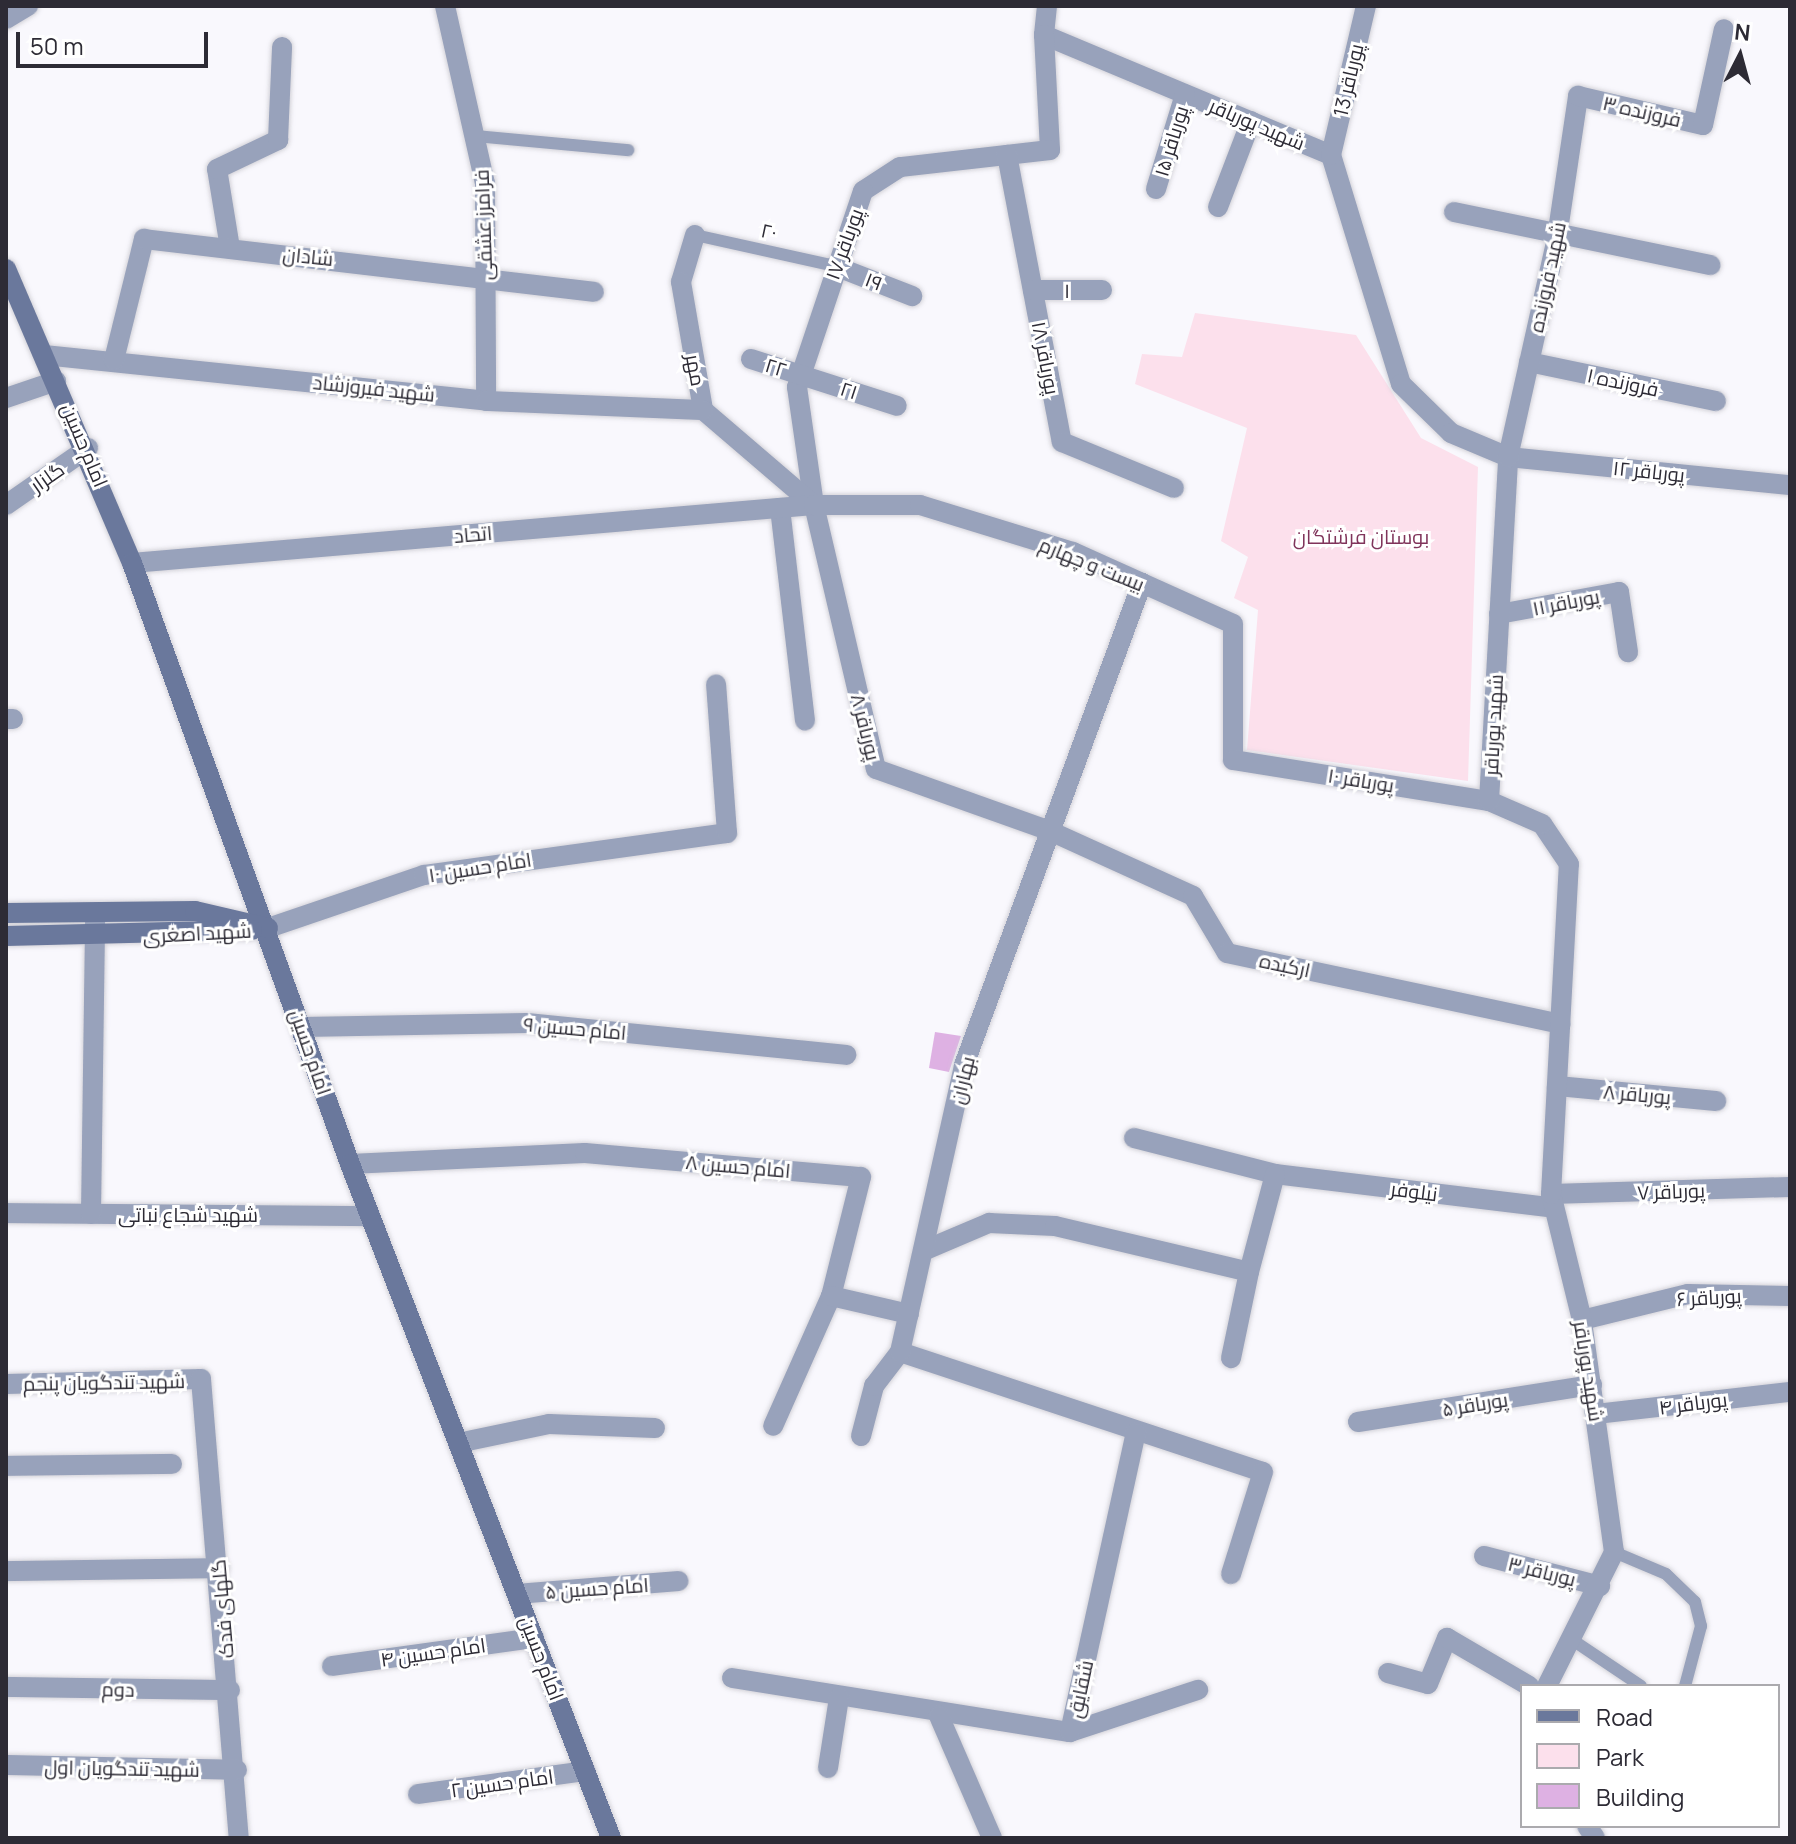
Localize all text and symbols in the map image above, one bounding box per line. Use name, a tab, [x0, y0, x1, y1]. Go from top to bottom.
scale bar	[20, 16, 212, 66]
north arrow	[1700, 16, 1780, 96]
text: N	[1733, 16, 1752, 48]
text: 50 m	[30, 29, 84, 62]
street label: پورباقر 13	[1328, 41, 1368, 119]
street label: فروزنده ۳	[1601, 90, 1683, 132]
street label: شهید پورباقر	[1205, 93, 1309, 155]
street label: پورباقر ۱۵	[1149, 103, 1193, 179]
street label: فرامرز عشقی	[469, 169, 497, 281]
street label: پورباقر ۱۷	[820, 205, 868, 283]
street label: ۲۰	[759, 218, 779, 244]
street label: شهید فروزنده	[1524, 220, 1570, 334]
street label: شادان	[281, 241, 335, 271]
street label: ۱۹	[862, 267, 886, 295]
street label: ۱	[1064, 278, 1070, 302]
street label: پورباقر ۱۸	[1027, 319, 1065, 397]
street label: مهر	[681, 352, 711, 388]
street label: ۲۲	[762, 352, 790, 382]
street label: فروزنده ۱	[1585, 363, 1661, 401]
street label: شهید فیروزشاد	[312, 370, 436, 406]
street label: ۲۱	[837, 376, 861, 404]
street label: امام حسین	[57, 399, 113, 491]
street label: پورباقر ۱۲	[1612, 455, 1686, 487]
street label: گلزار	[25, 457, 69, 497]
street label: اتحاد	[453, 520, 493, 548]
park label: بوستان فرشتگان	[1293, 524, 1429, 548]
street label: بیست و چهارم	[1036, 532, 1148, 596]
street label: پورباقر ۱۱	[1530, 584, 1602, 620]
street label: شهید پورباقر	[1478, 674, 1508, 776]
street label: پورباقر ۸	[846, 691, 886, 763]
street label: پورباقر ۱۰	[1326, 763, 1396, 797]
street label: امام حسین ۱۰	[427, 847, 533, 887]
street label: شهید اصغری	[142, 918, 252, 948]
street label: ارکیده	[1257, 948, 1313, 982]
street label: امام حسین	[285, 1006, 337, 1098]
street label: امام حسین ۹	[523, 1012, 627, 1044]
street label: بهاران	[945, 1054, 979, 1106]
street label: پورباقر ۸	[1602, 1079, 1672, 1109]
street label: امام حسین ۸	[685, 1149, 791, 1183]
street label: نیلوفر	[1389, 1176, 1439, 1206]
street label: پورباقر ۷	[1637, 1178, 1705, 1204]
street label: شهید شجاع نباتی	[118, 1202, 258, 1226]
street label: پورباقر ۶	[1676, 1283, 1742, 1311]
street label: شهید پورباقر	[1569, 1319, 1609, 1423]
street label: شهید تندگویان پنجم	[23, 1369, 185, 1395]
street label: پورباقر ۵	[1440, 1387, 1510, 1421]
street label: پورباقر ۴	[1657, 1387, 1729, 1419]
street label: پورباقر ۳	[1506, 1551, 1578, 1591]
street label: گلهای فدک	[206, 1559, 238, 1659]
street label: امام حسین ۵	[544, 1572, 650, 1604]
street label: امام حسین	[515, 1612, 569, 1704]
street label: امام حسین ۴	[379, 1633, 487, 1671]
street label: شقایق	[1062, 1658, 1098, 1720]
street label: دوم	[101, 1677, 135, 1701]
legend	[1520, 1684, 1780, 1828]
text: Road	[1596, 1700, 1653, 1733]
text: Park	[1596, 1740, 1644, 1773]
street label: شهید تندگویان اول	[44, 1755, 200, 1781]
street label: امام حسین ۲	[449, 1764, 555, 1802]
text: Building	[1596, 1780, 1684, 1813]

